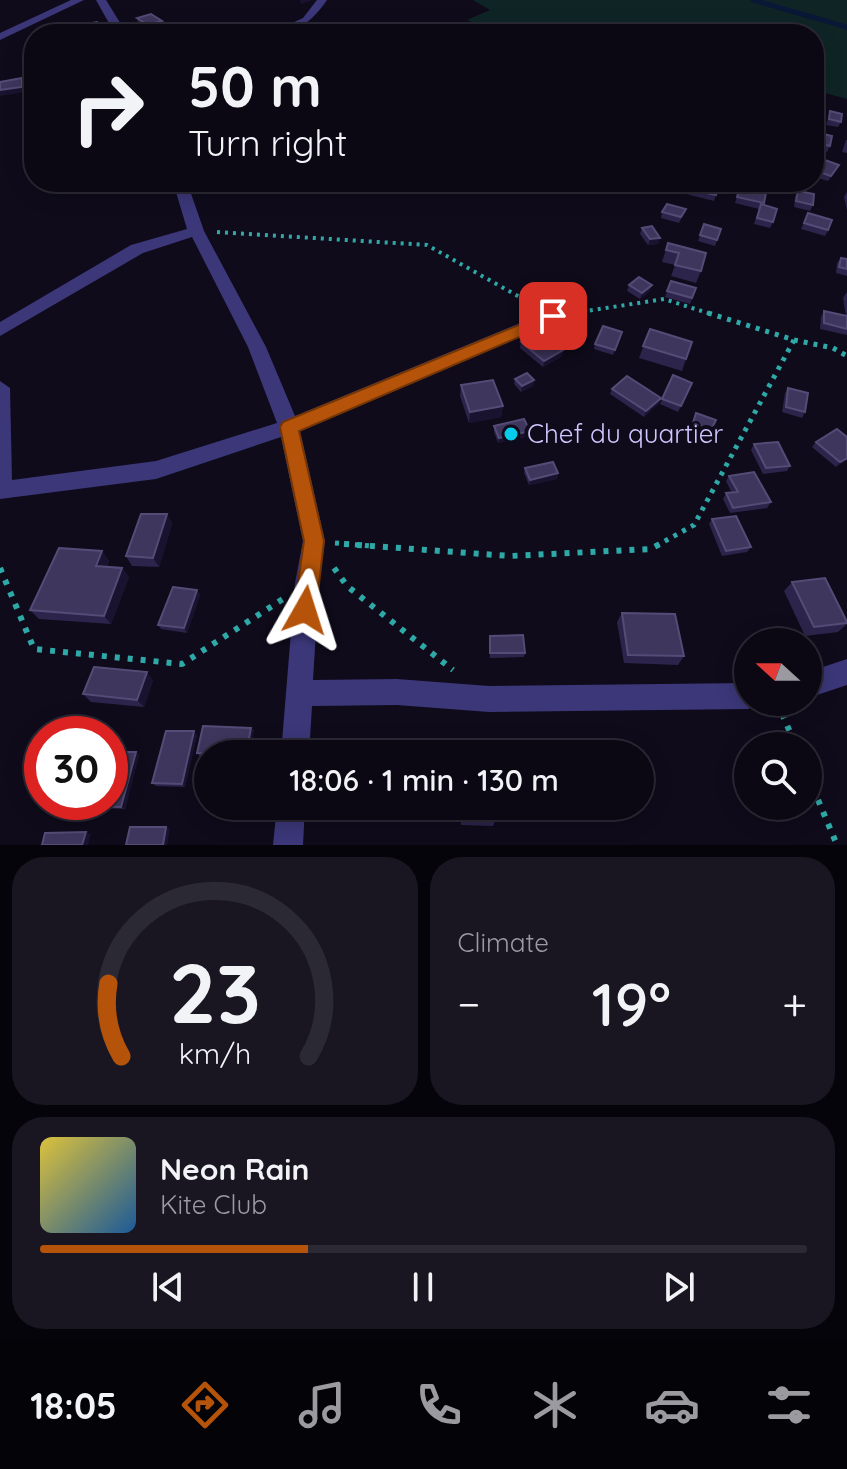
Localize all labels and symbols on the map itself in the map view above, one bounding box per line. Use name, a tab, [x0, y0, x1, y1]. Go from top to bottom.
pin	[519, 282, 587, 350]
place label: Chef du quartier	[527, 417, 723, 450]
marker: Chef du quartier	[502, 425, 520, 443]
position arrow	[263, 568, 347, 652]
north arrow	[734, 628, 822, 716]
speed limit sign: 30	[24, 716, 128, 820]

